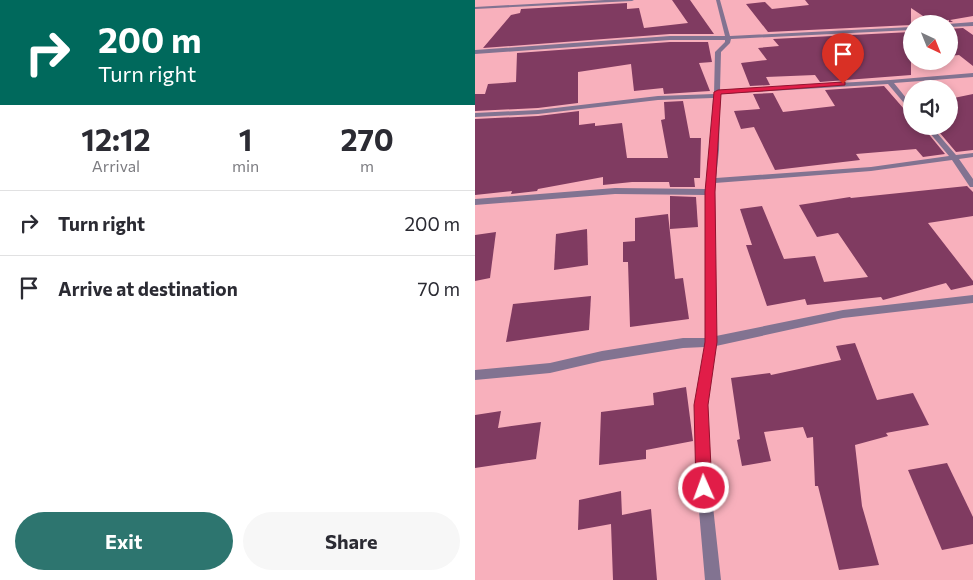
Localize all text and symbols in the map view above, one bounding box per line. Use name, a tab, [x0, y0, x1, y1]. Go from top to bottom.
north arrow	[903, 15, 957, 70]
map controls	[903, 15, 958, 135]
text: 200 m	[98, 17, 201, 60]
icon: right	[15, 20, 80, 85]
pin	[822, 33, 864, 84]
icon: arrive	[829, 40, 857, 68]
text: Turn right	[98, 60, 196, 87]
button: sound	[903, 80, 958, 135]
text: 12:12	[81, 120, 151, 157]
text: 1	[239, 120, 252, 157]
text: 270	[341, 120, 394, 157]
text: Arrival	[92, 156, 140, 175]
text: min	[232, 156, 259, 175]
text: m	[360, 156, 374, 175]
icon: right	[15, 209, 43, 237]
text: Turn right	[58, 212, 145, 235]
text: 200 m	[405, 212, 460, 235]
icon: arrive	[15, 274, 43, 302]
text: Arrive at destination	[58, 277, 238, 300]
text: 70 m	[417, 277, 460, 300]
position arrow	[677, 461, 729, 513]
button: Exit	[15, 512, 233, 570]
button: Share	[243, 512, 460, 570]

